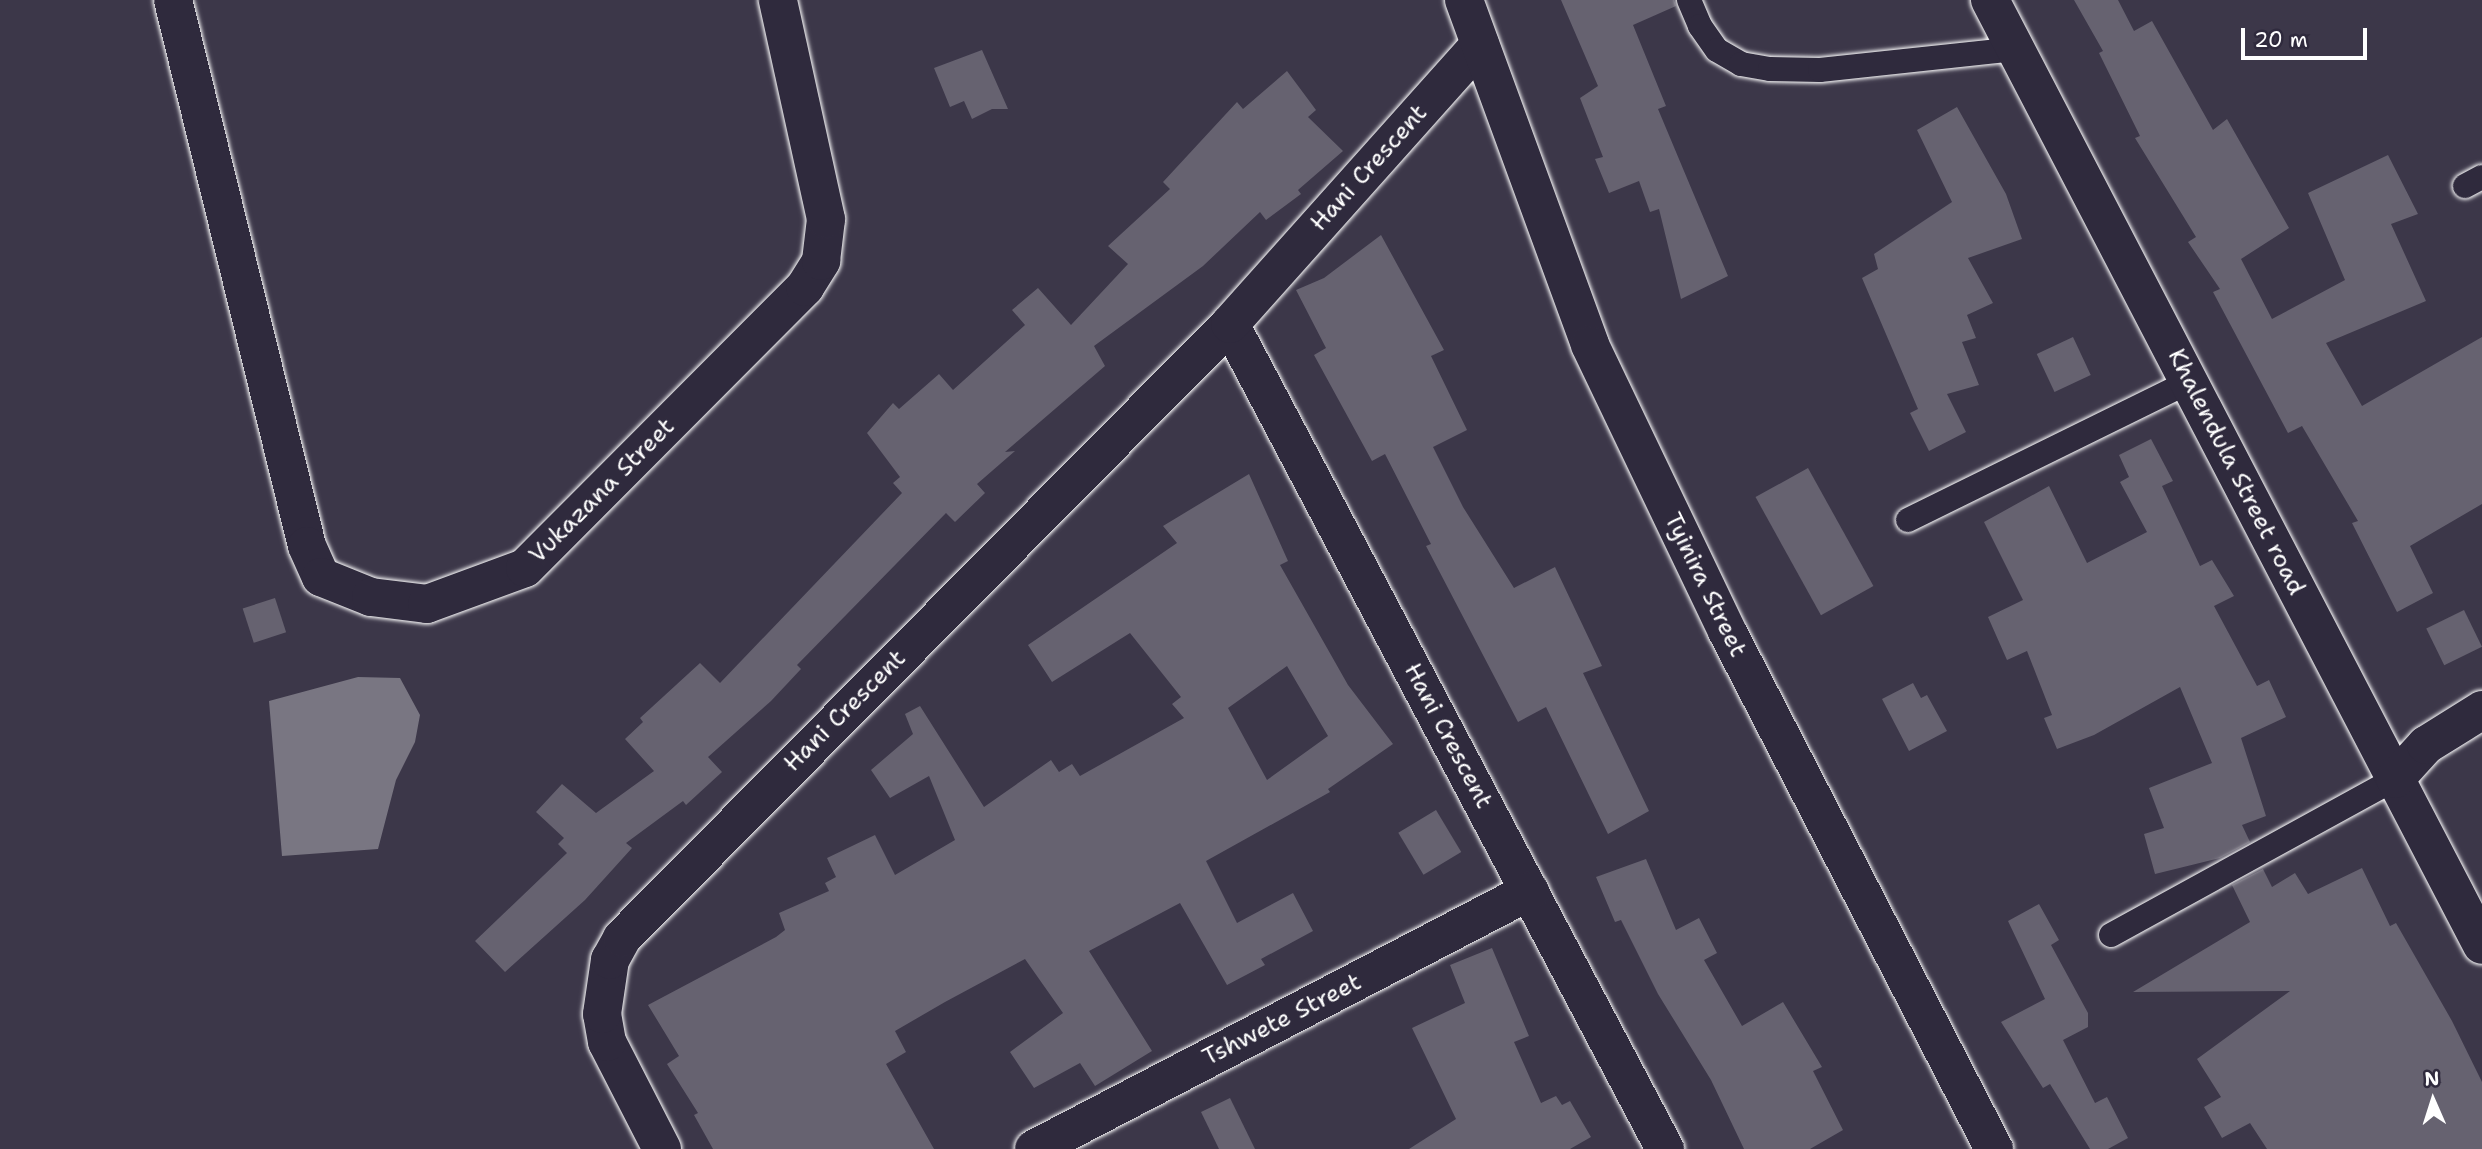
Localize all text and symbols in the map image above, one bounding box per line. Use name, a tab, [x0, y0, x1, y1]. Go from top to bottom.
scale bar	[2244, 14, 2370, 58]
text: 20 m	[2254, 26, 2308, 54]
street label: Hani Crescent	[1305, 99, 1433, 237]
street label: Khalendula Street road	[2161, 344, 2311, 600]
street label: Vukazana Street	[523, 412, 681, 570]
street label: Tyinira Street	[1658, 508, 1752, 662]
street label: Hani Crescent	[778, 644, 912, 778]
street label: Hani Crescent	[1398, 658, 1498, 814]
street label: Tshwete Street	[1198, 968, 1366, 1072]
north arrow	[2398, 1065, 2468, 1135]
text: N	[2424, 1066, 2440, 1091]

